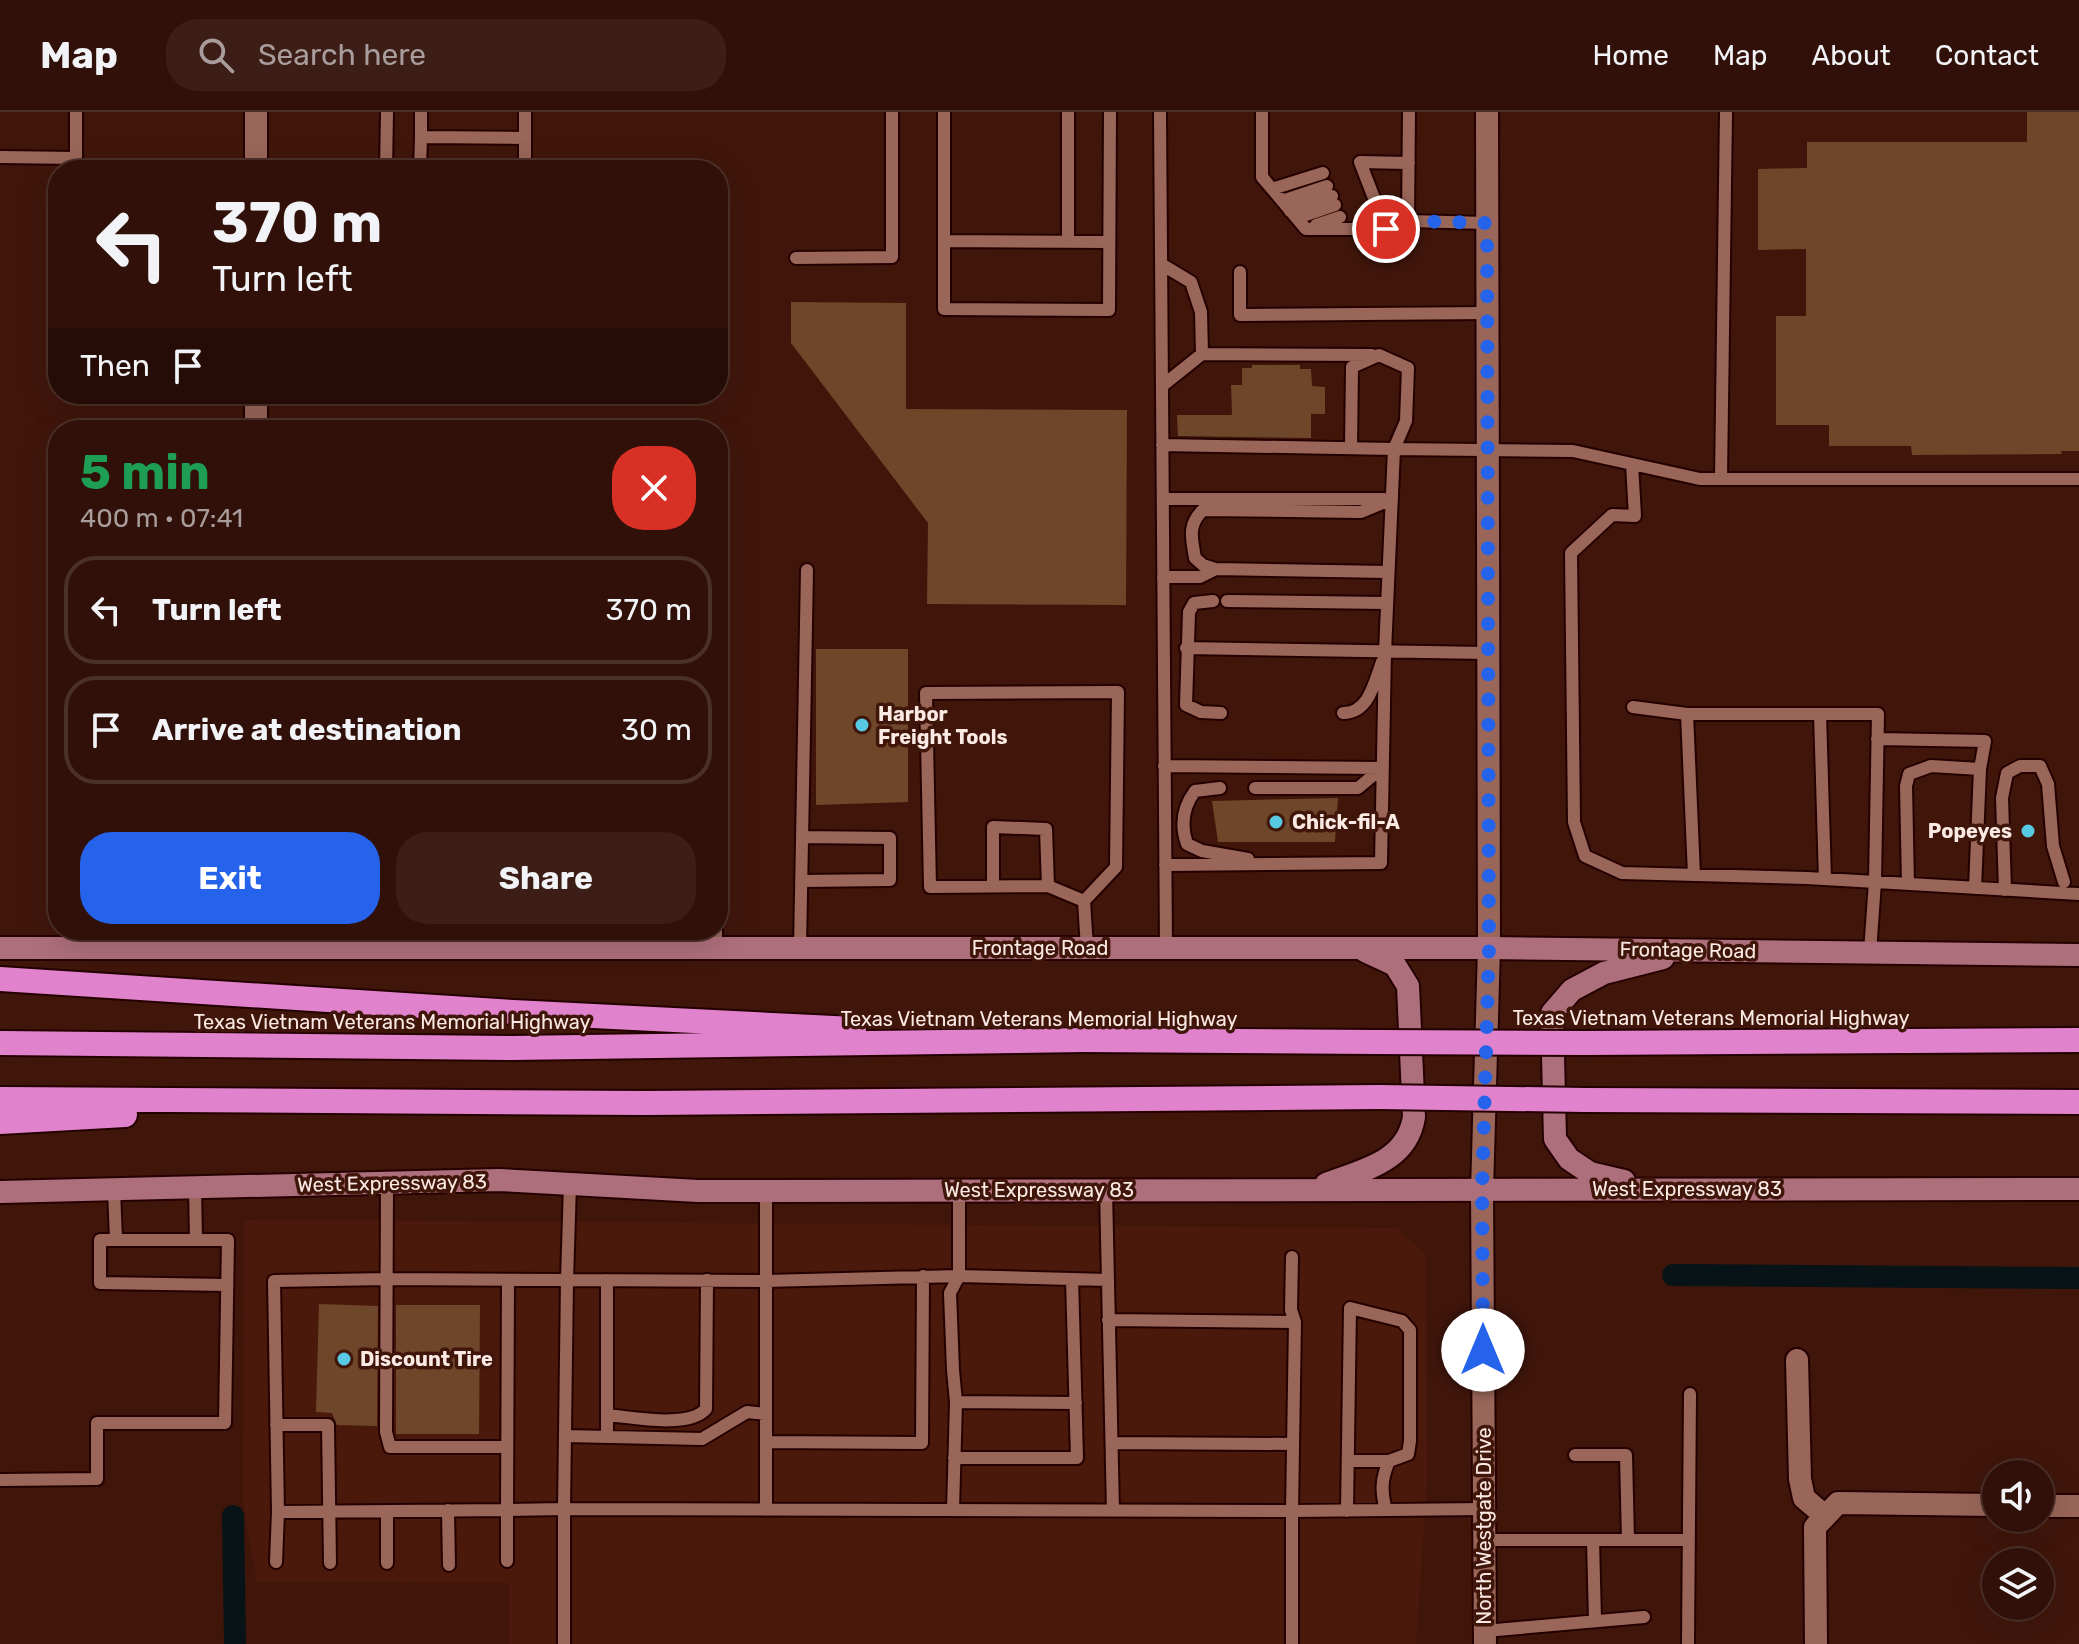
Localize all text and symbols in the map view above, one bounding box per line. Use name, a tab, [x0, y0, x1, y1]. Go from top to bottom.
search box	[166, 19, 726, 91]
text: Map	[40, 32, 118, 78]
icon: search	[194, 33, 238, 77]
text: Search here	[258, 37, 426, 73]
text: Home	[1592, 39, 1669, 72]
text: Map	[1713, 39, 1767, 72]
text: About	[1811, 39, 1891, 72]
text: Contact	[1935, 39, 2039, 72]
text: 370 m	[212, 190, 382, 256]
icon: left	[80, 192, 184, 296]
pin	[1352, 195, 1420, 263]
icon: arrive	[1364, 207, 1408, 251]
text: Turn left	[212, 257, 353, 300]
icon: arrive	[166, 344, 210, 388]
text: Then	[80, 348, 150, 384]
text: 5 min	[80, 444, 210, 501]
button: close	[612, 446, 696, 530]
text: 400 m · 07:41	[80, 503, 243, 534]
icon: left	[84, 588, 128, 632]
text: Turn left	[152, 592, 282, 628]
text: 370 m	[606, 592, 692, 628]
place label: Harbor Freight Tools	[878, 702, 1008, 749]
icon: arrive	[84, 708, 128, 752]
text: Arrive at destination	[152, 712, 462, 748]
text: 30 m	[621, 712, 692, 748]
marker: Harbor Freight Tools	[853, 716, 871, 734]
place label: Chick-fil-A	[1292, 810, 1400, 834]
marker: Chick-fil-A	[1267, 813, 1285, 831]
place label: Popeyes	[1928, 819, 2012, 843]
marker: Popeyes	[2019, 822, 2037, 840]
button: Exit	[80, 832, 380, 924]
button: Share	[396, 832, 696, 924]
street label: Frontage Road	[972, 936, 1108, 960]
street label: Frontage Road	[1620, 937, 1756, 963]
street label: Texas Vietnam Veterans Memorial Highway	[1512, 1006, 1910, 1030]
street label: Texas Vietnam Veterans Memorial Highway	[840, 1007, 1238, 1031]
street label: Texas Vietnam Veterans Memorial Highway	[193, 1010, 591, 1034]
street label: West Expressway 83	[297, 1169, 487, 1197]
street label: West Expressway 83	[1592, 1177, 1782, 1201]
street label: West Expressway 83	[944, 1178, 1134, 1202]
position arrow	[1441, 1308, 1525, 1392]
place label: Discount Tire	[360, 1347, 493, 1371]
marker: Discount Tire	[335, 1350, 353, 1368]
street label: North Westgate Drive	[1472, 1427, 1496, 1625]
map controls	[1982, 1460, 2054, 1620]
button: sound	[1982, 1460, 2054, 1532]
button: layers	[1982, 1548, 2054, 1620]

